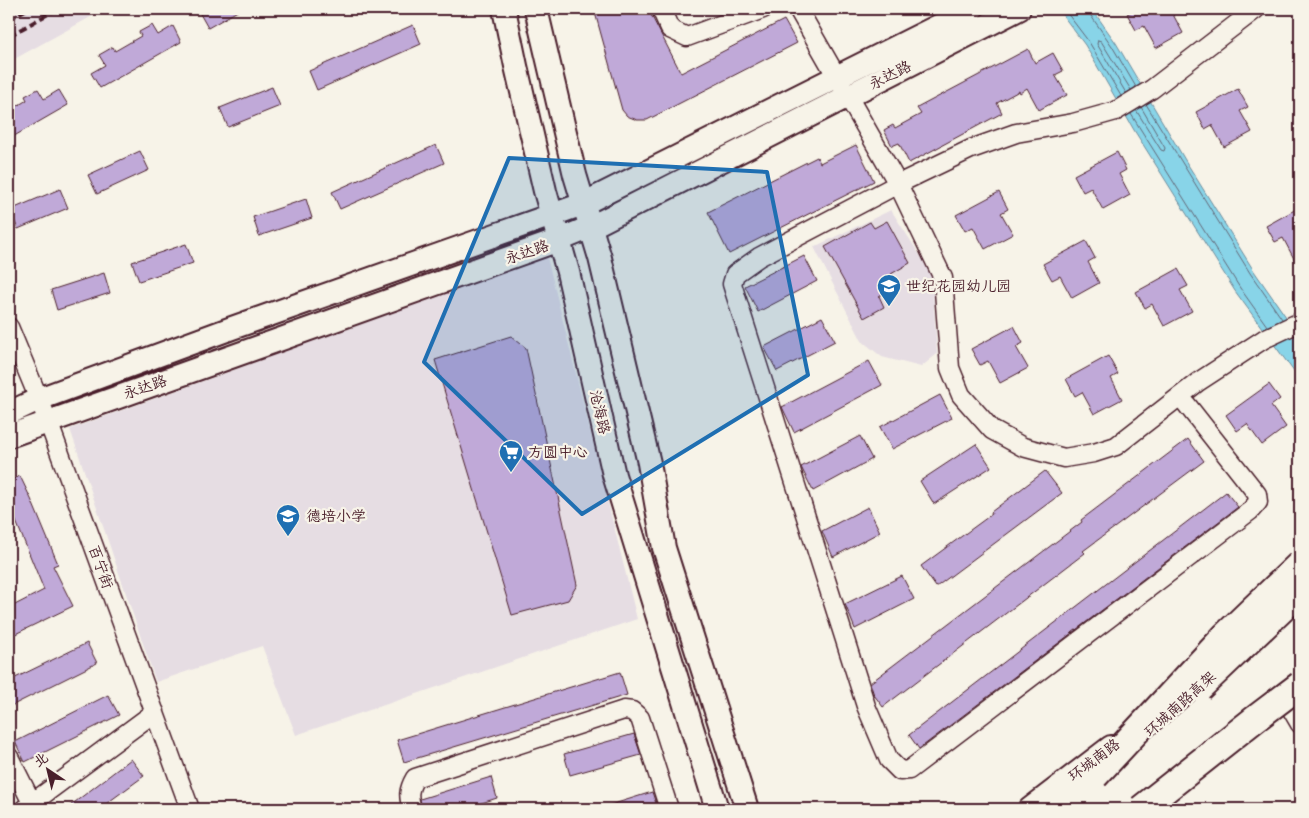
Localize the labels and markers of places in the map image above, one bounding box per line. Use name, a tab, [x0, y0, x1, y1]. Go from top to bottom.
school or university icon: 世纪花园幼儿园	[876, 273, 902, 307]
place label: 世纪花园幼儿园	[906, 277, 1011, 299]
supermarket icon: 方圆中心	[498, 439, 524, 473]
place label: 方圆中心	[528, 443, 588, 465]
school or university icon: 德培小学	[275, 503, 301, 537]
place label: 德培小学	[306, 507, 366, 529]

